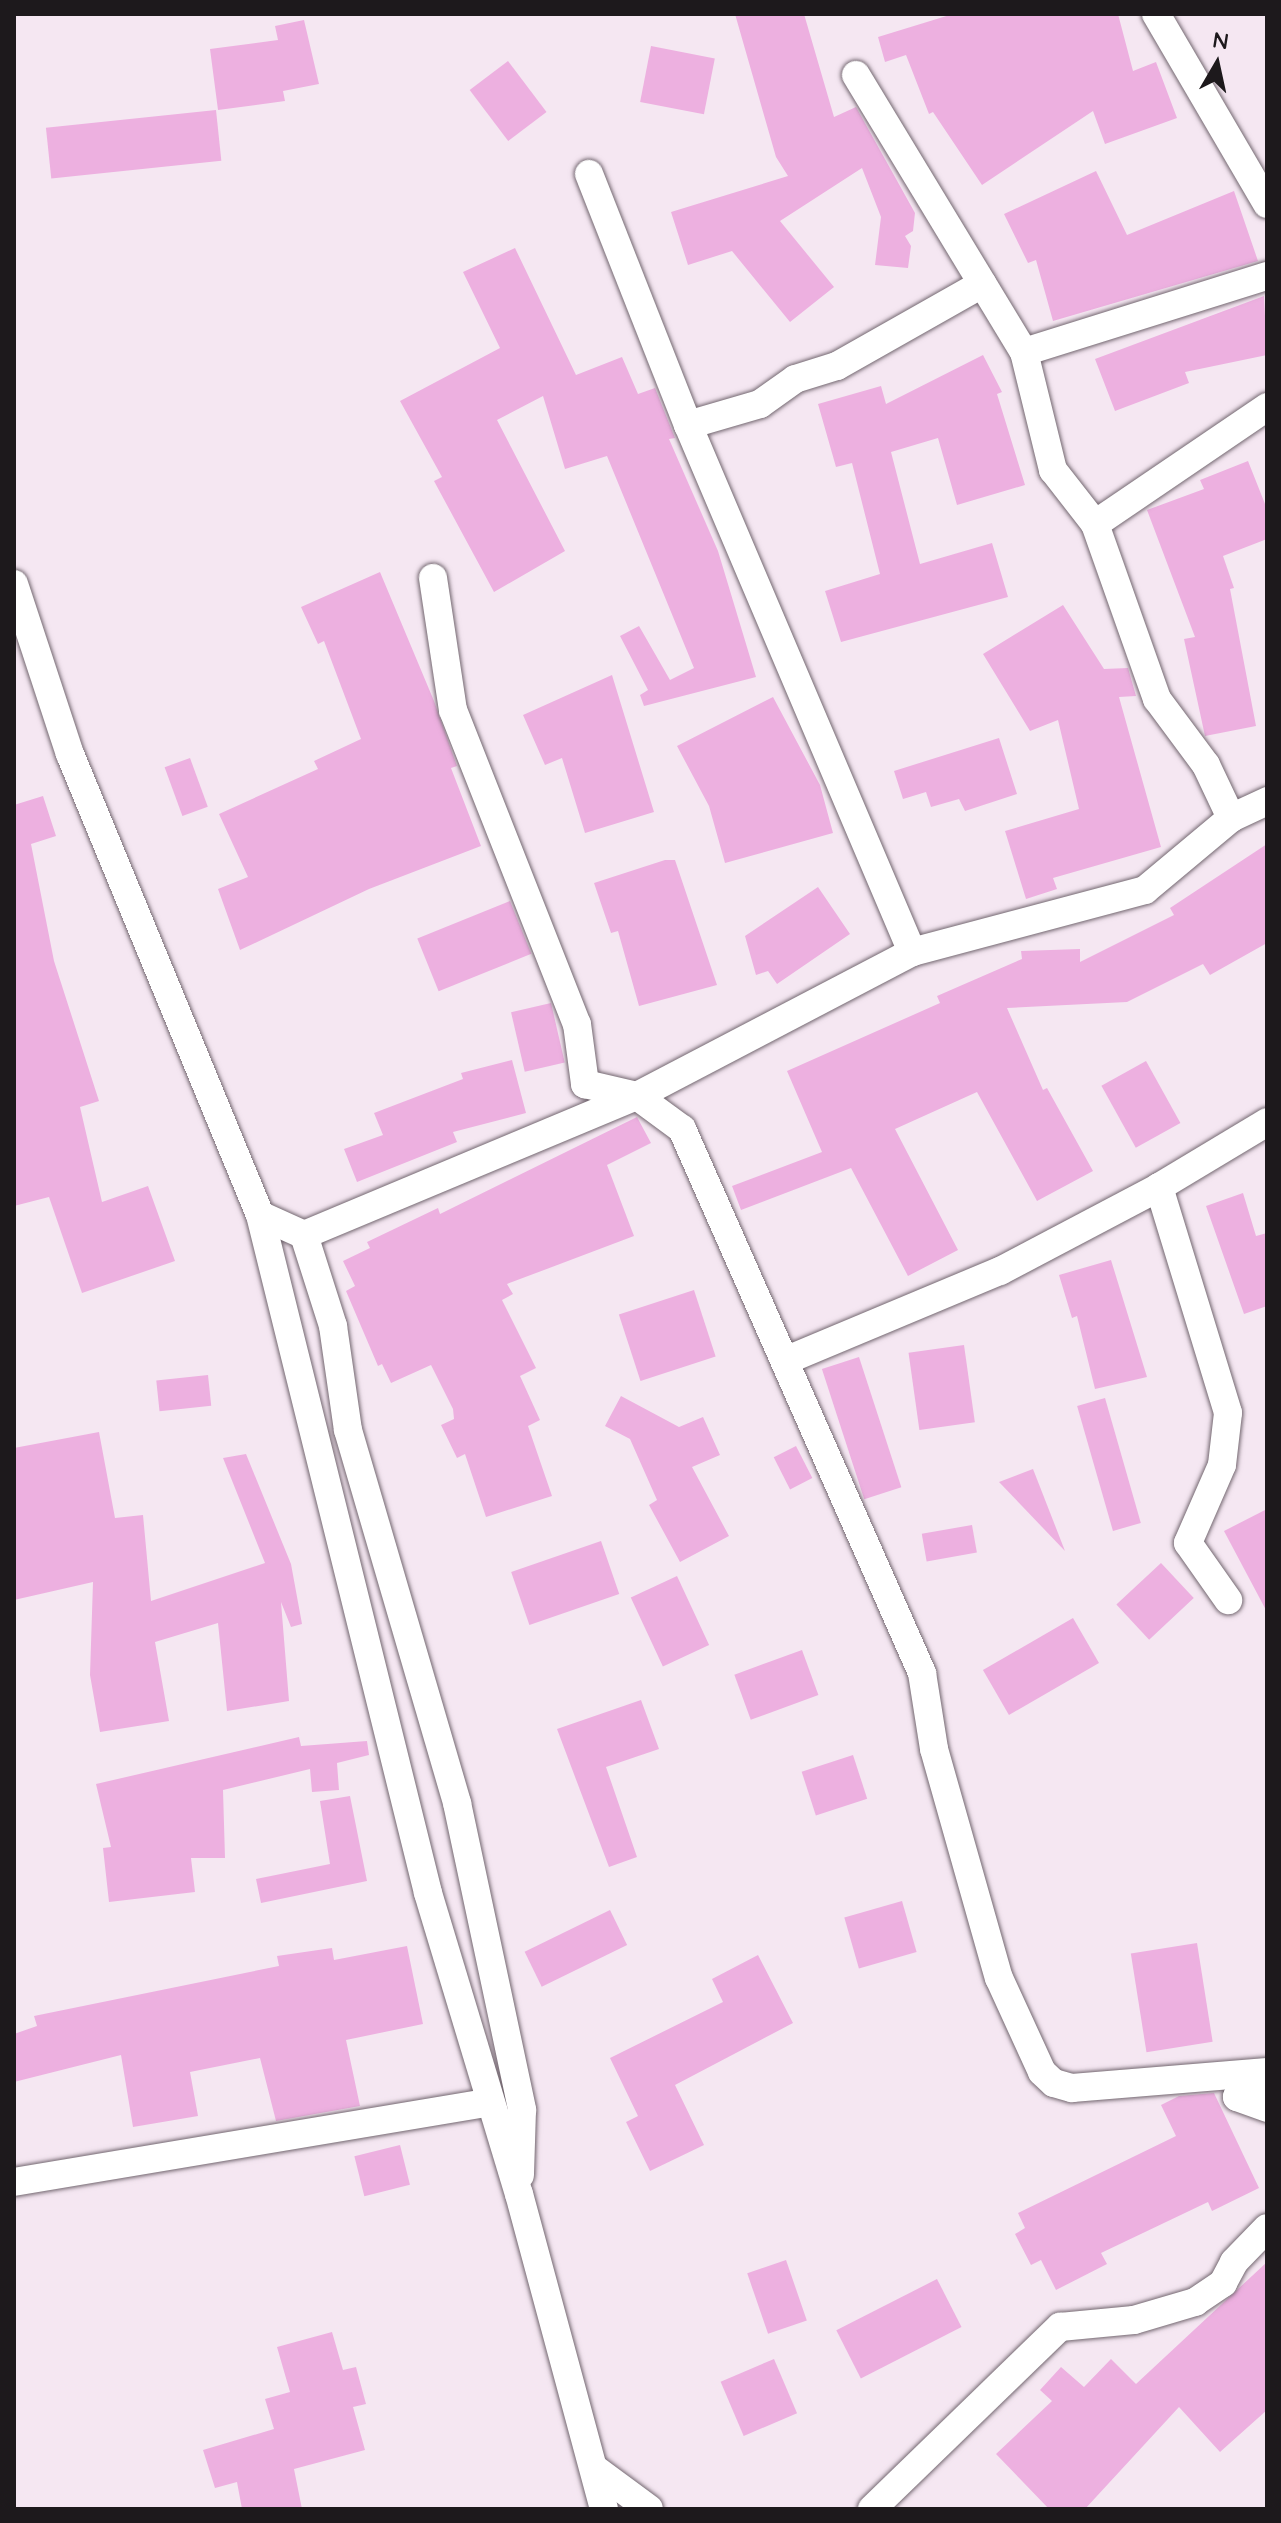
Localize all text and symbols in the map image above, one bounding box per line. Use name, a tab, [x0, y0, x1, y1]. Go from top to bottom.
north arrow	[1177, 24, 1257, 104]
text: N	[1211, 25, 1231, 55]

